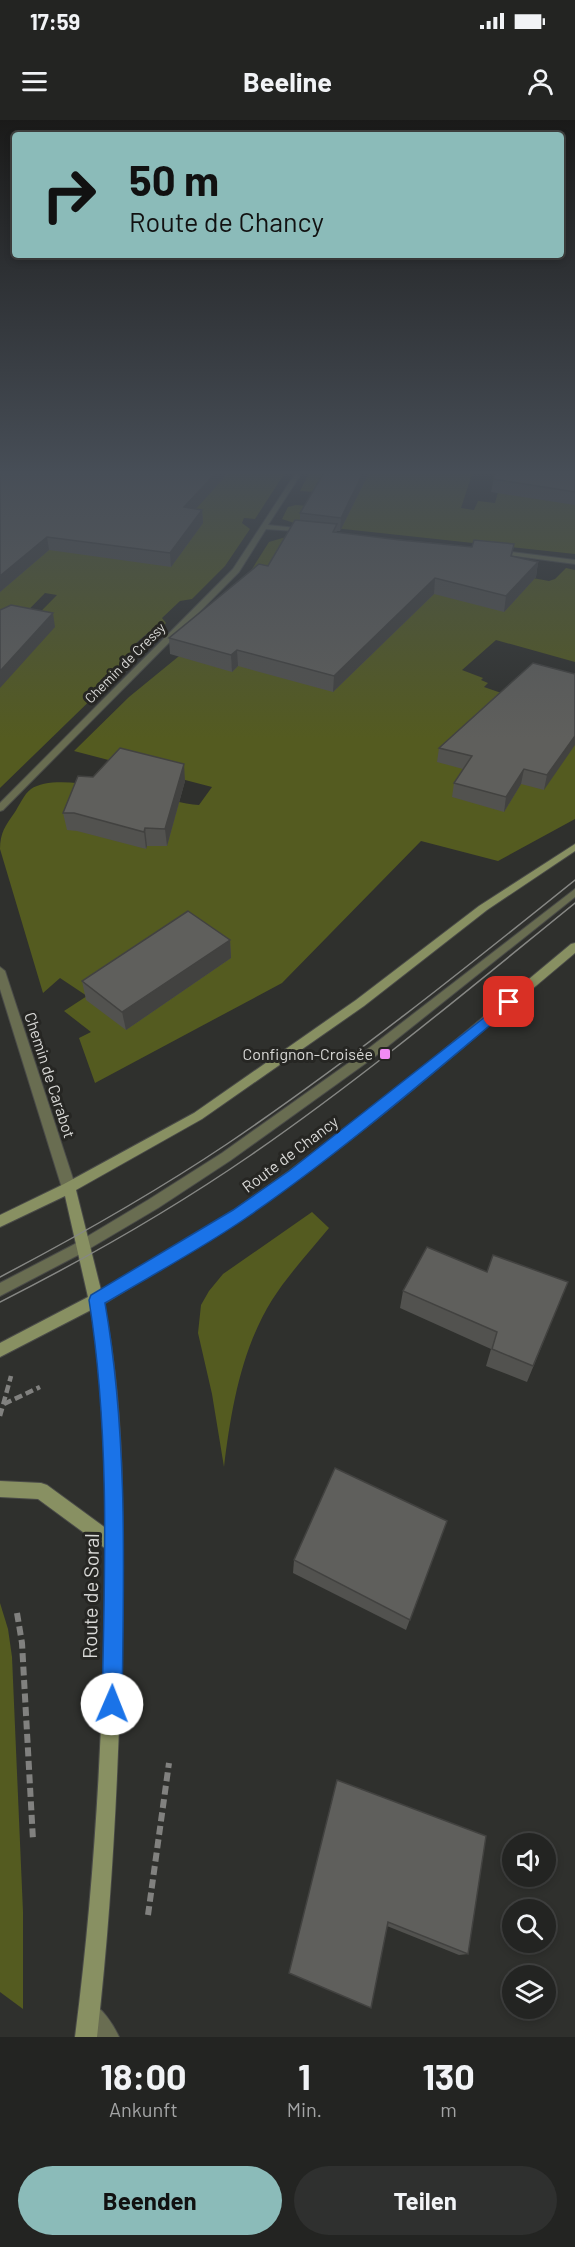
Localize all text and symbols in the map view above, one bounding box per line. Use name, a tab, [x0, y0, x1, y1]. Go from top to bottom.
text: 17:59	[30, 8, 80, 34]
icon: menu	[18, 65, 51, 98]
text: Beeline	[243, 65, 332, 97]
icon: person	[524, 65, 557, 98]
text: 50 m	[129, 154, 219, 204]
icon: right	[30, 156, 108, 234]
text: Route de Chancy	[129, 205, 324, 237]
street label: Chemin de Cressy	[81, 618, 169, 706]
pin	[483, 976, 534, 1027]
icon: arrive	[492, 985, 525, 1018]
street label: Chemin de Carabot	[21, 1010, 80, 1140]
place label: Confignon-Croisée	[243, 1044, 373, 1063]
marker: Confignon-Croisée	[378, 1047, 392, 1061]
street label: Route de Chancy	[238, 1111, 342, 1196]
street label: Route de Soral	[77, 1533, 103, 1659]
position arrow	[80, 1672, 144, 1736]
map controls	[502, 1833, 556, 2019]
button: sound	[502, 1833, 556, 1887]
button: search	[502, 1899, 556, 1953]
button: layers	[502, 1965, 556, 2019]
text: 18:00	[100, 2054, 187, 2097]
text: 1	[298, 2054, 311, 2097]
text: 130	[422, 2054, 475, 2097]
text: Ankunft	[109, 2097, 178, 2121]
text: Min.	[287, 2097, 322, 2121]
text: m	[440, 2097, 457, 2121]
button: Beenden	[18, 2166, 282, 2235]
button: Teilen	[294, 2166, 557, 2235]

